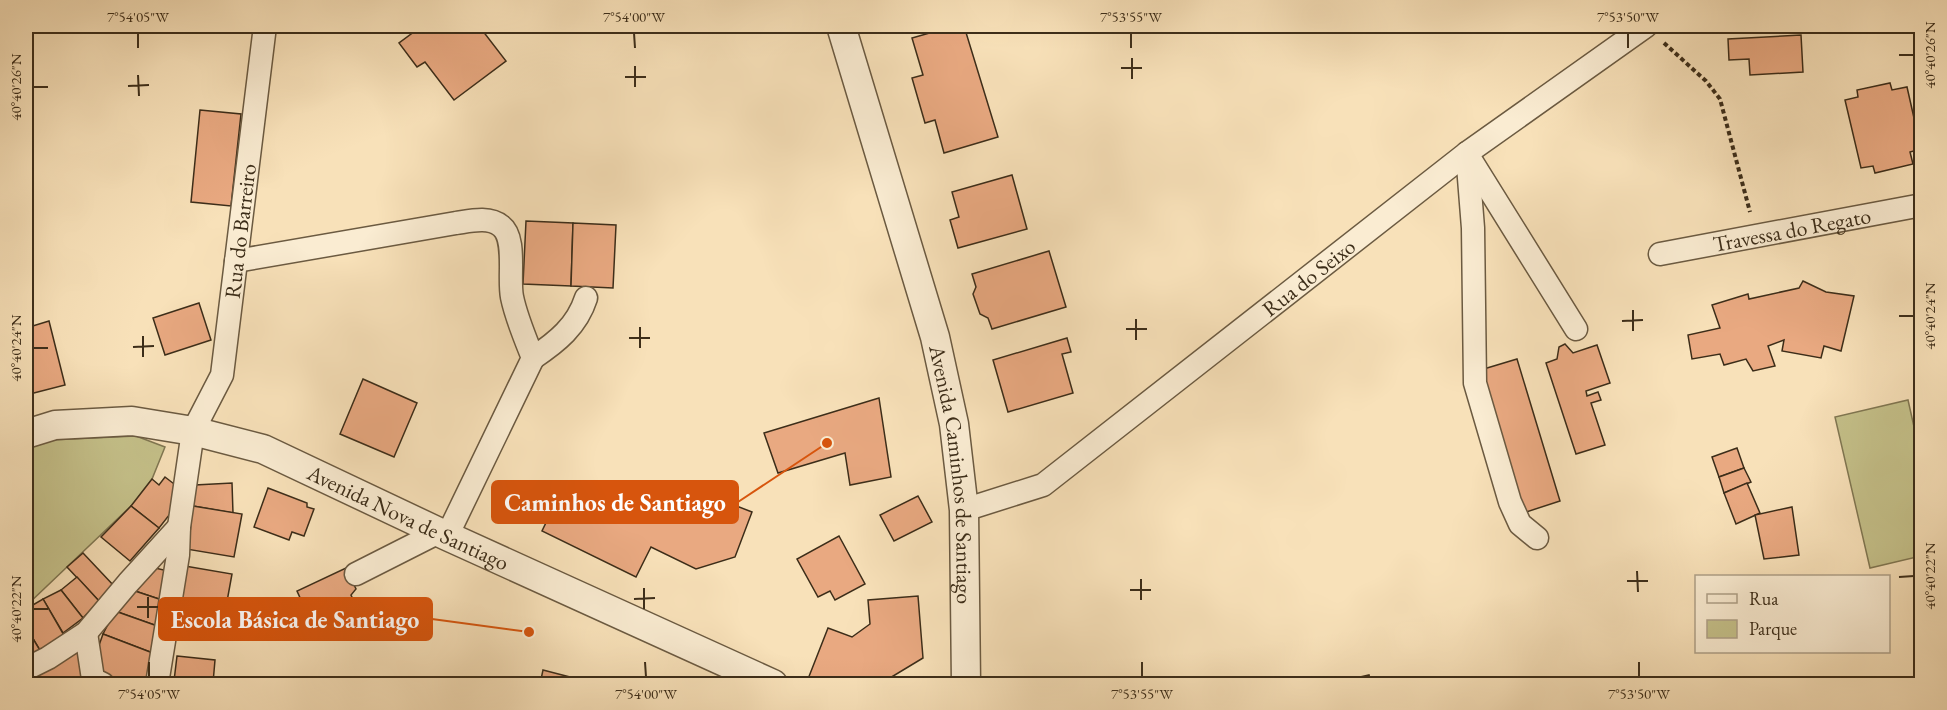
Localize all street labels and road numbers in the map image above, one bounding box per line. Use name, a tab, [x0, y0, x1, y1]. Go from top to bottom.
street label: Rua do Barreiro	[217, 162, 262, 300]
street label: Travessa do Regato	[1710, 200, 1873, 258]
street label: Rua do Seixo	[1256, 231, 1361, 323]
street label: Avenida Caminhos de Santiago	[922, 341, 980, 604]
street label: Avenida Nova de Santiago	[302, 457, 514, 577]

